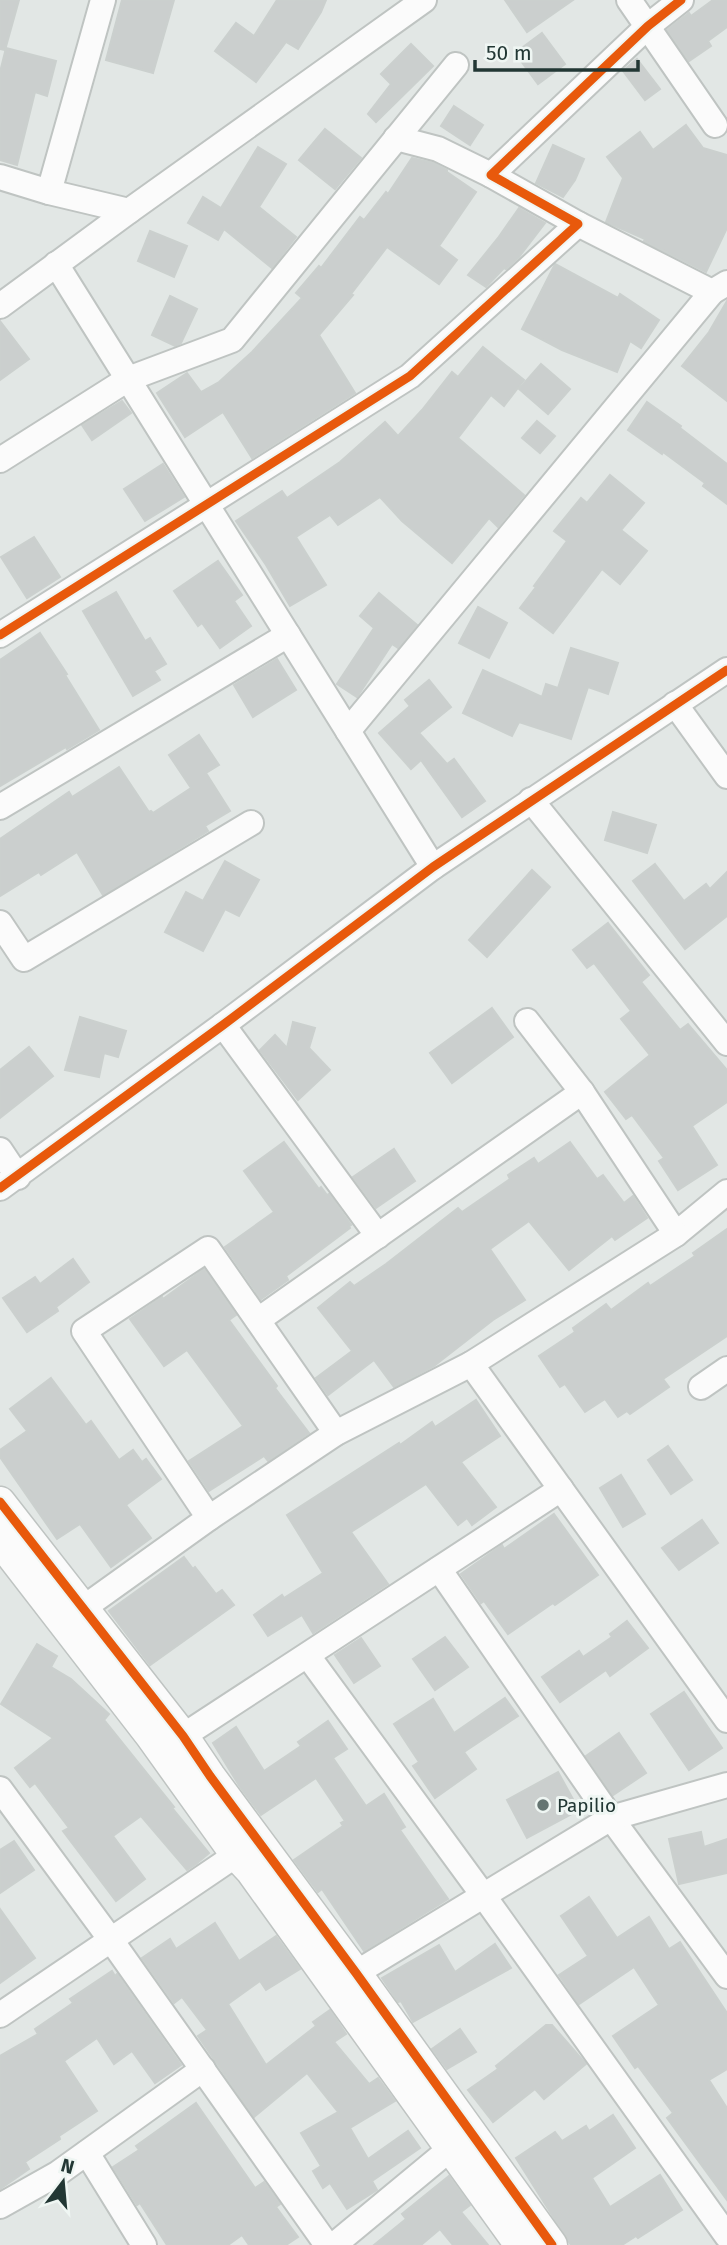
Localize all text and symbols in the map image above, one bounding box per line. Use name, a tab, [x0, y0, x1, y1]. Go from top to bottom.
scale bar	[475, 28, 638, 72]
text: 50 m	[486, 40, 532, 66]
place label: Papilio	[557, 1794, 616, 1817]
marker: Papilio	[535, 1797, 551, 1813]
north arrow	[28, 2147, 98, 2217]
text: N	[58, 2153, 77, 2179]

